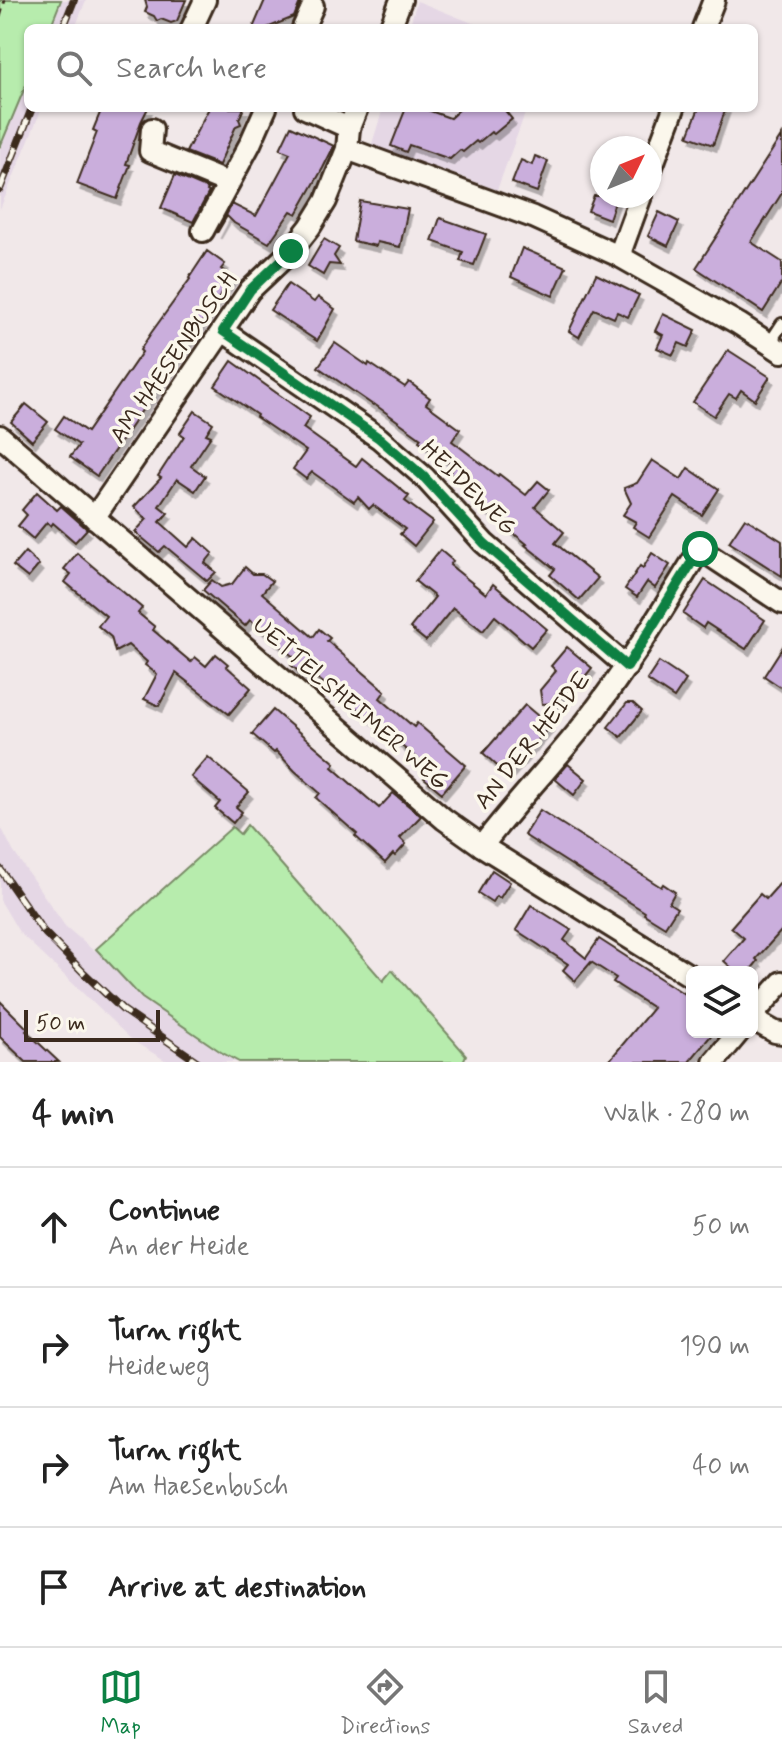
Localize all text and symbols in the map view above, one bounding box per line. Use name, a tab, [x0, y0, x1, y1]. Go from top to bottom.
search box	[24, 24, 758, 112]
icon: search	[52, 46, 96, 90]
text: Search here	[116, 49, 267, 88]
north arrow	[590, 136, 662, 208]
route end	[273, 233, 309, 269]
street label: AM HAESENBUSCH	[103, 266, 245, 450]
street label: HEIDEWEG	[413, 433, 523, 543]
route start	[682, 531, 718, 567]
street label: UETTELSHEIMER WEG	[246, 610, 454, 798]
street label: AN DER HEIDE	[468, 666, 598, 816]
map controls	[686, 966, 758, 1038]
button: layers	[686, 966, 758, 1038]
scale bar	[24, 1006, 160, 1042]
text: 50 m	[36, 1010, 85, 1038]
text: 4 min	[32, 1092, 115, 1137]
text: Walk · 280 m	[603, 1097, 750, 1131]
text: Continue	[108, 1191, 220, 1230]
icon: ahead	[32, 1205, 76, 1249]
text: 50 m	[692, 1210, 750, 1244]
text: An der Heide	[108, 1230, 249, 1264]
text: Turn right	[108, 1311, 241, 1350]
icon: right	[32, 1325, 76, 1369]
text: 190 m	[680, 1330, 750, 1364]
text: Heideweg	[108, 1350, 210, 1384]
text: Turn right	[108, 1431, 241, 1470]
icon: right	[32, 1445, 76, 1489]
text: 40 m	[692, 1450, 750, 1484]
text: Am Haesenbusch	[108, 1470, 289, 1504]
icon: arrive	[32, 1565, 76, 1609]
text: Arrive at destination	[108, 1568, 366, 1607]
tab: Map	[99, 1665, 143, 1741]
tab: Directions	[340, 1665, 430, 1741]
tab: Saved	[628, 1665, 683, 1741]

